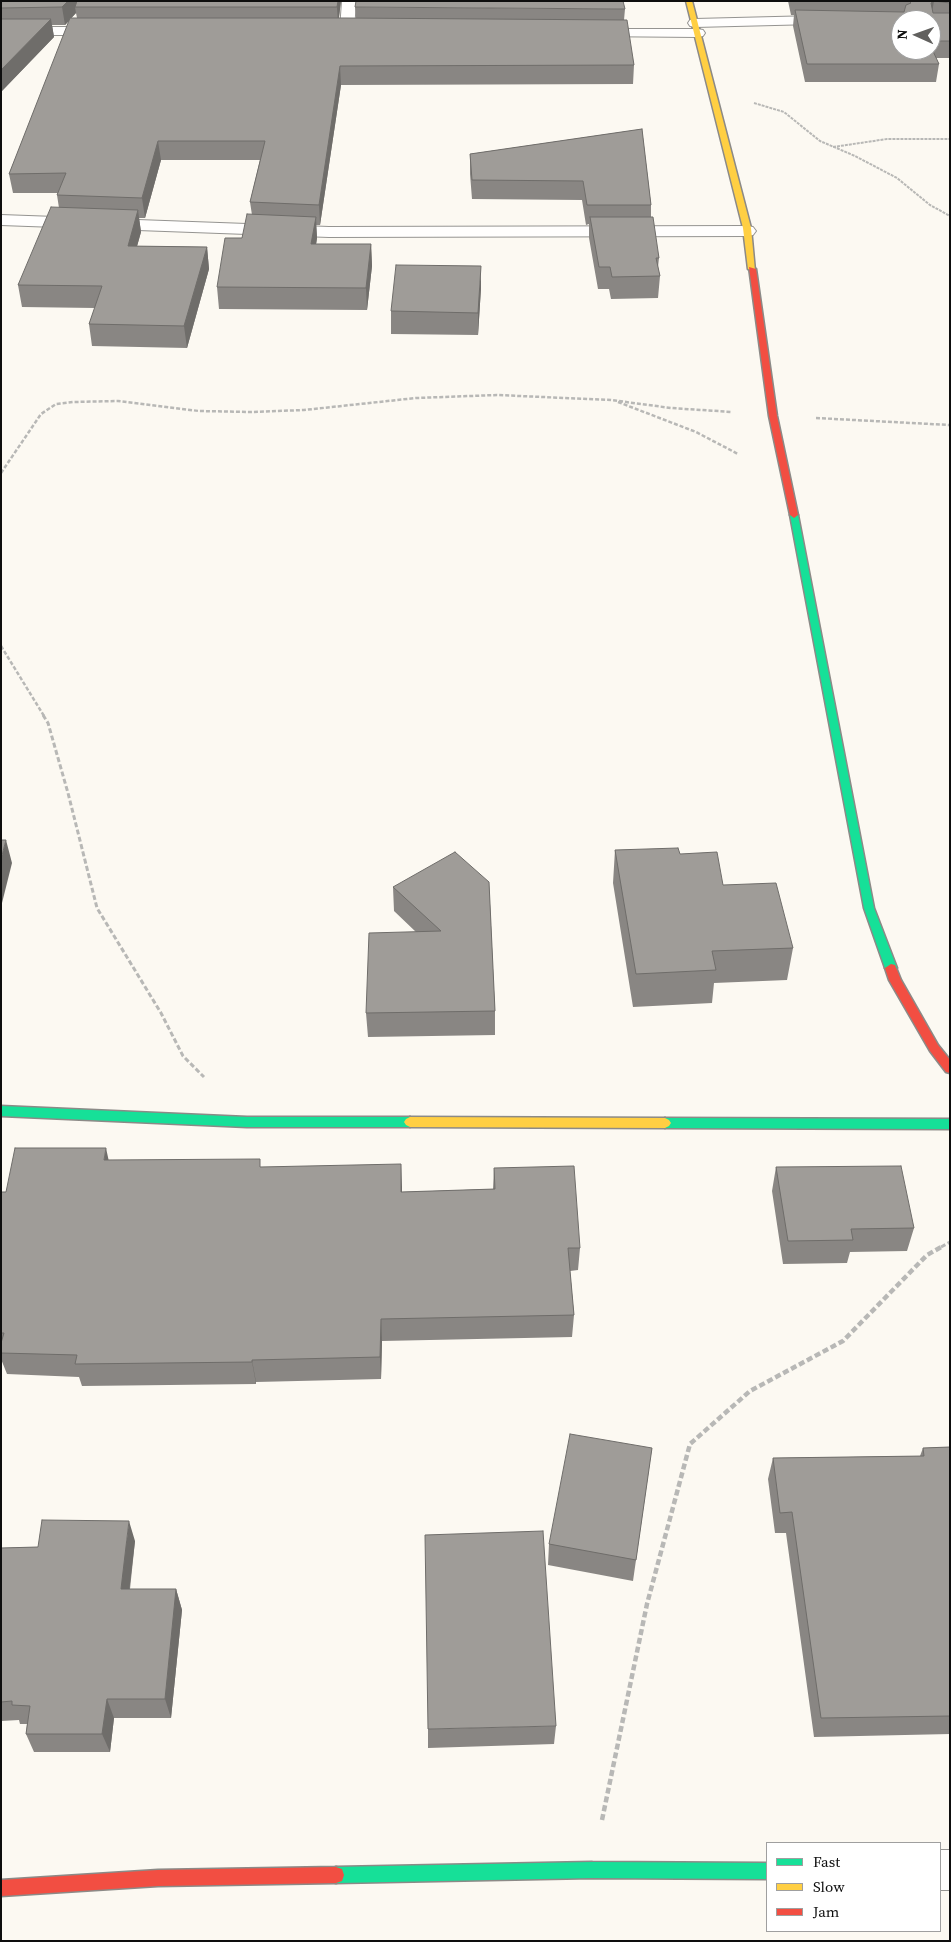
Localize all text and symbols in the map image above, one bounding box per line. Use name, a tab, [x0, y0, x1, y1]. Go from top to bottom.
north arrow	[891, 10, 941, 60]
text: N	[892, 29, 912, 40]
legend	[766, 1842, 941, 1932]
text: Fast	[813, 1851, 840, 1872]
text: Slow	[813, 1876, 845, 1897]
text: Jam	[813, 1901, 839, 1922]

